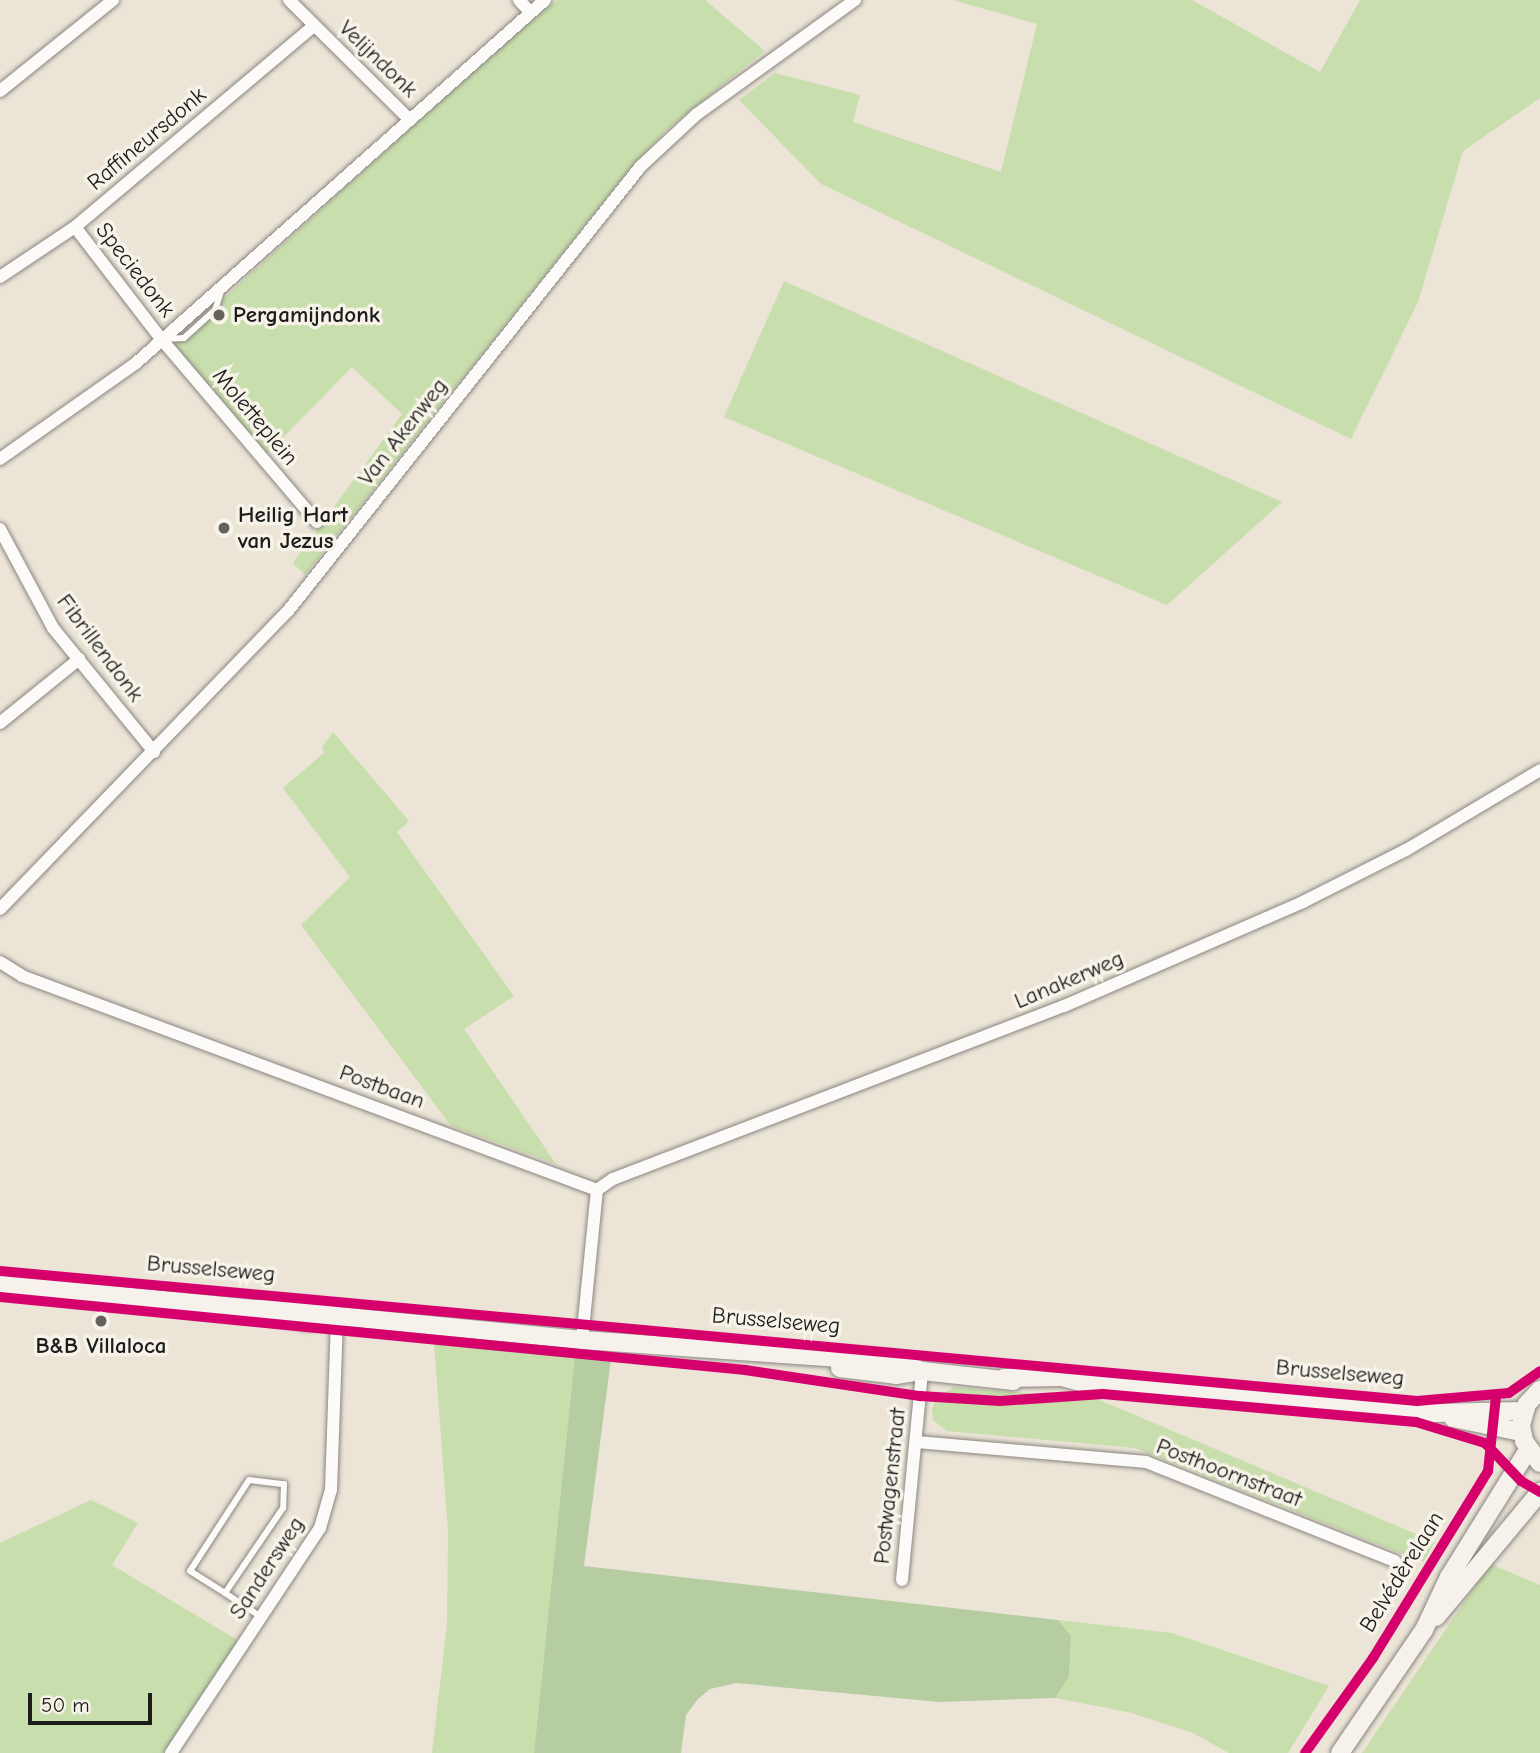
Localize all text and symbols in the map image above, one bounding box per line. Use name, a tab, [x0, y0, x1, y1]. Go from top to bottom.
street label: Velijndonk	[333, 15, 423, 103]
street label: Raffineursdonk	[82, 81, 212, 197]
street label: Speciedonk	[90, 217, 180, 323]
place label: Pergamijndonk	[233, 301, 380, 329]
marker: Pergamijndonk	[211, 307, 227, 323]
street label: Moletteplein	[206, 363, 304, 471]
street label: Van Akenweg	[353, 373, 453, 491]
place label: Heilig Hart van Jezus	[238, 501, 348, 555]
marker: Heilig Hart van Jezus	[216, 520, 232, 536]
street label: Fibrillendonk	[51, 589, 149, 707]
street label: Lanakerweg	[1010, 945, 1128, 1015]
street label: Postbaan	[336, 1059, 428, 1115]
street label: Brusselseweg	[146, 1250, 276, 1288]
street label: Brusselseweg	[711, 1302, 841, 1340]
marker: B&B Villaloca	[93, 1313, 109, 1329]
place label: B&B Villaloca	[36, 1332, 166, 1360]
street label: Brusselseweg	[1275, 1354, 1405, 1392]
street label: Postwagenstraat	[868, 1407, 912, 1565]
street label: Posthoornstraat	[1152, 1433, 1306, 1513]
street label: Belvédèrelaan	[1354, 1507, 1450, 1637]
street label: Sandersweg	[224, 1512, 310, 1624]
scale bar	[32, 1680, 156, 1724]
text: 50 m	[41, 1693, 90, 1717]

